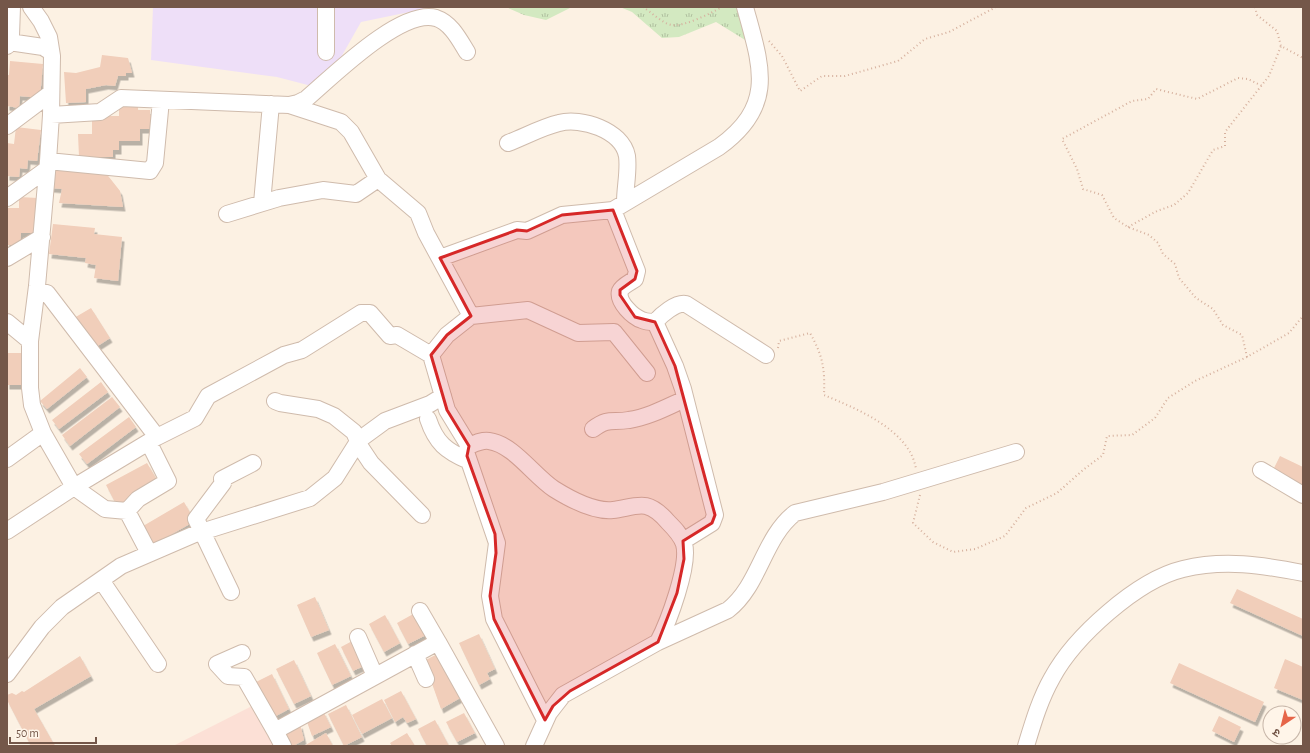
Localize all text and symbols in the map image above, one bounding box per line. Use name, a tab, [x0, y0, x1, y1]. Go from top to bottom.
north arrow	[1262, 705, 1302, 745]
scale bar	[10, 719, 96, 745]
text: उ	[1270, 726, 1282, 739]
text: 50 m	[16, 727, 39, 739]

